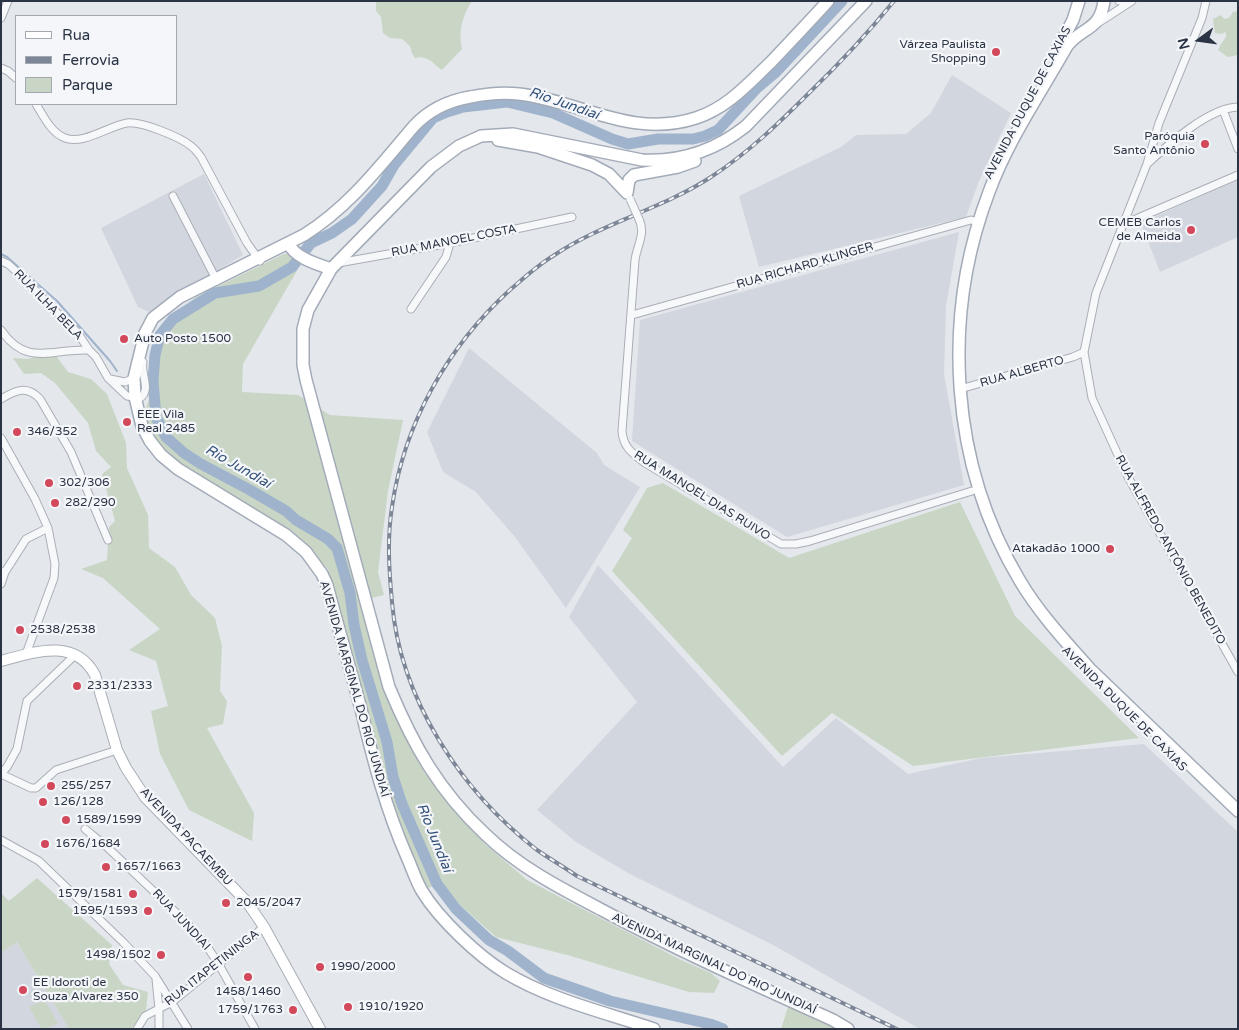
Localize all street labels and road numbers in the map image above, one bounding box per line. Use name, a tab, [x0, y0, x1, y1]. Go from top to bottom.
street label: AVENIDA DUQUE DE CAXIAS	[981, 24, 1075, 182]
street label: RUA MANOEL COSTA	[390, 222, 518, 260]
street label: RUA RICHARD KLINGER	[735, 240, 875, 292]
street label: RUA ILHA BELA	[11, 267, 85, 343]
street label: RUA ALBERTO	[978, 353, 1066, 391]
street label: RUA MANOEL DIAS RUIVO	[631, 448, 773, 544]
street label: RUA ALFREDO ANTÔNIO BENEDITO	[1112, 453, 1228, 647]
street label: AVENIDA MARGINAL DO RIO JUNDIAÍ	[316, 579, 392, 799]
street label: AVENIDA DUQUE DE CAXIAS	[1058, 643, 1190, 775]
street label: AVENIDA PACAEMBU	[137, 785, 235, 889]
street label: RUA JUNDIAI	[149, 886, 213, 954]
street label: AVENIDA MARGINAL DO RIO JUNDIAÍ	[609, 910, 819, 1018]
street label: RUA ITAPETININGA	[162, 927, 262, 1009]

